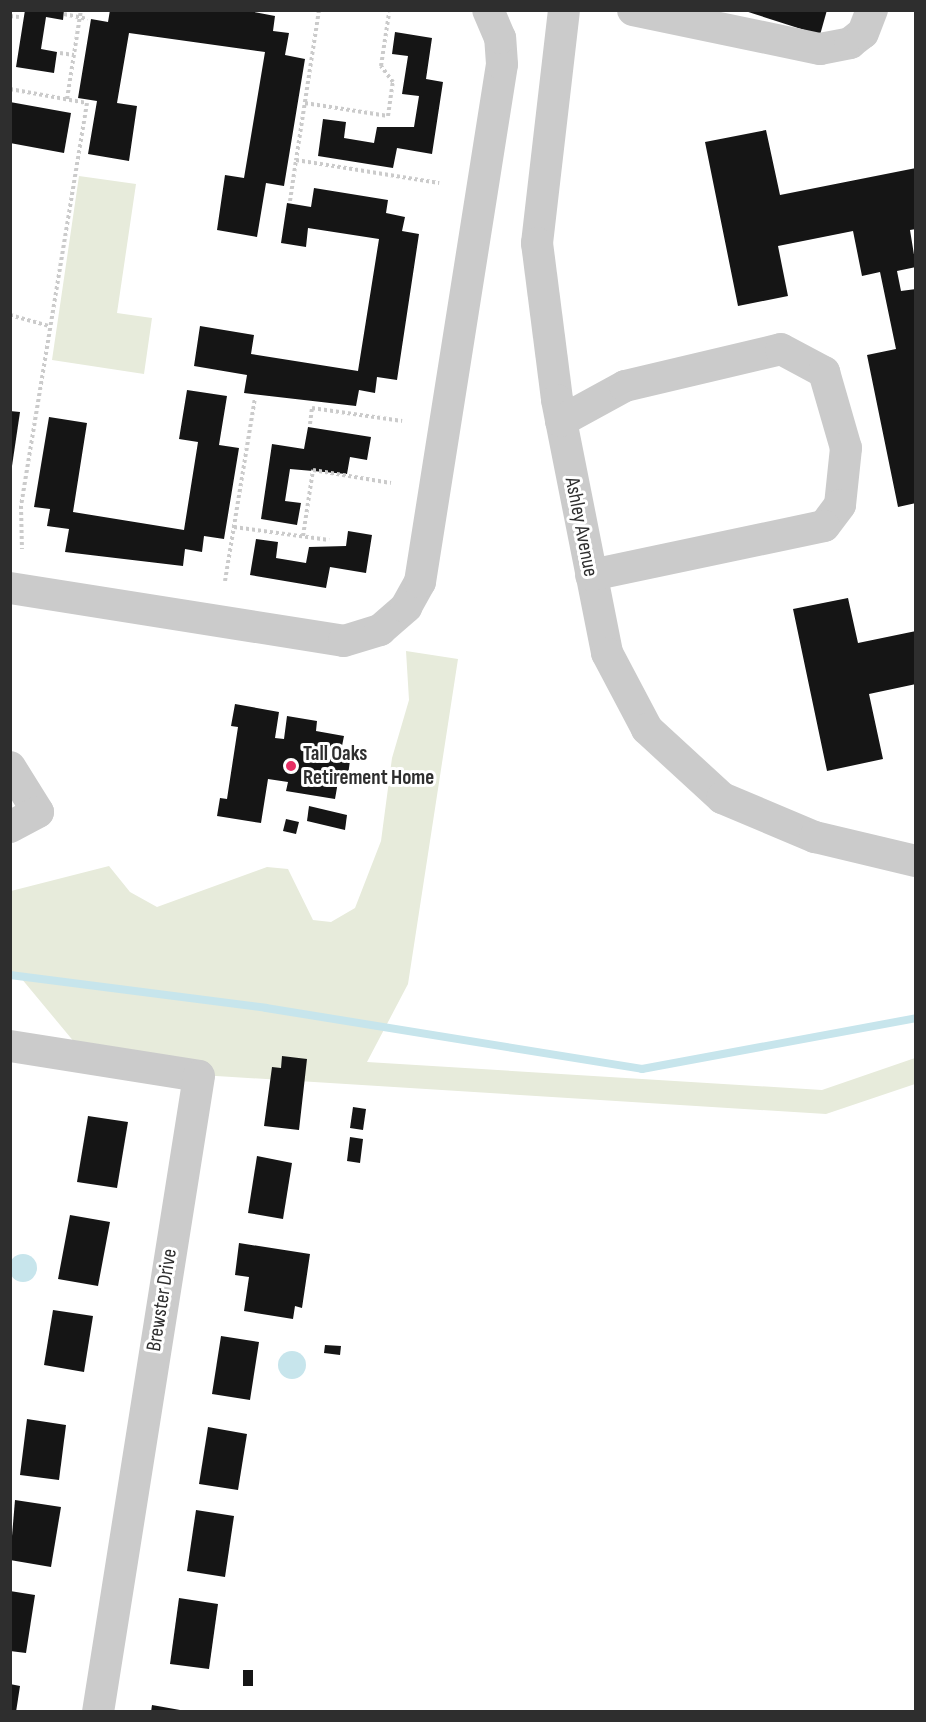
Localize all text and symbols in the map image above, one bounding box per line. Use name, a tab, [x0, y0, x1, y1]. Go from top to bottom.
street label: Ashley Avenue	[559, 475, 603, 579]
place label: Tall Oaks Retirement Home	[303, 741, 434, 791]
marker: Tall Oaks Retirement Home	[284, 759, 298, 773]
street label: Brewster Drive	[141, 1247, 183, 1353]

